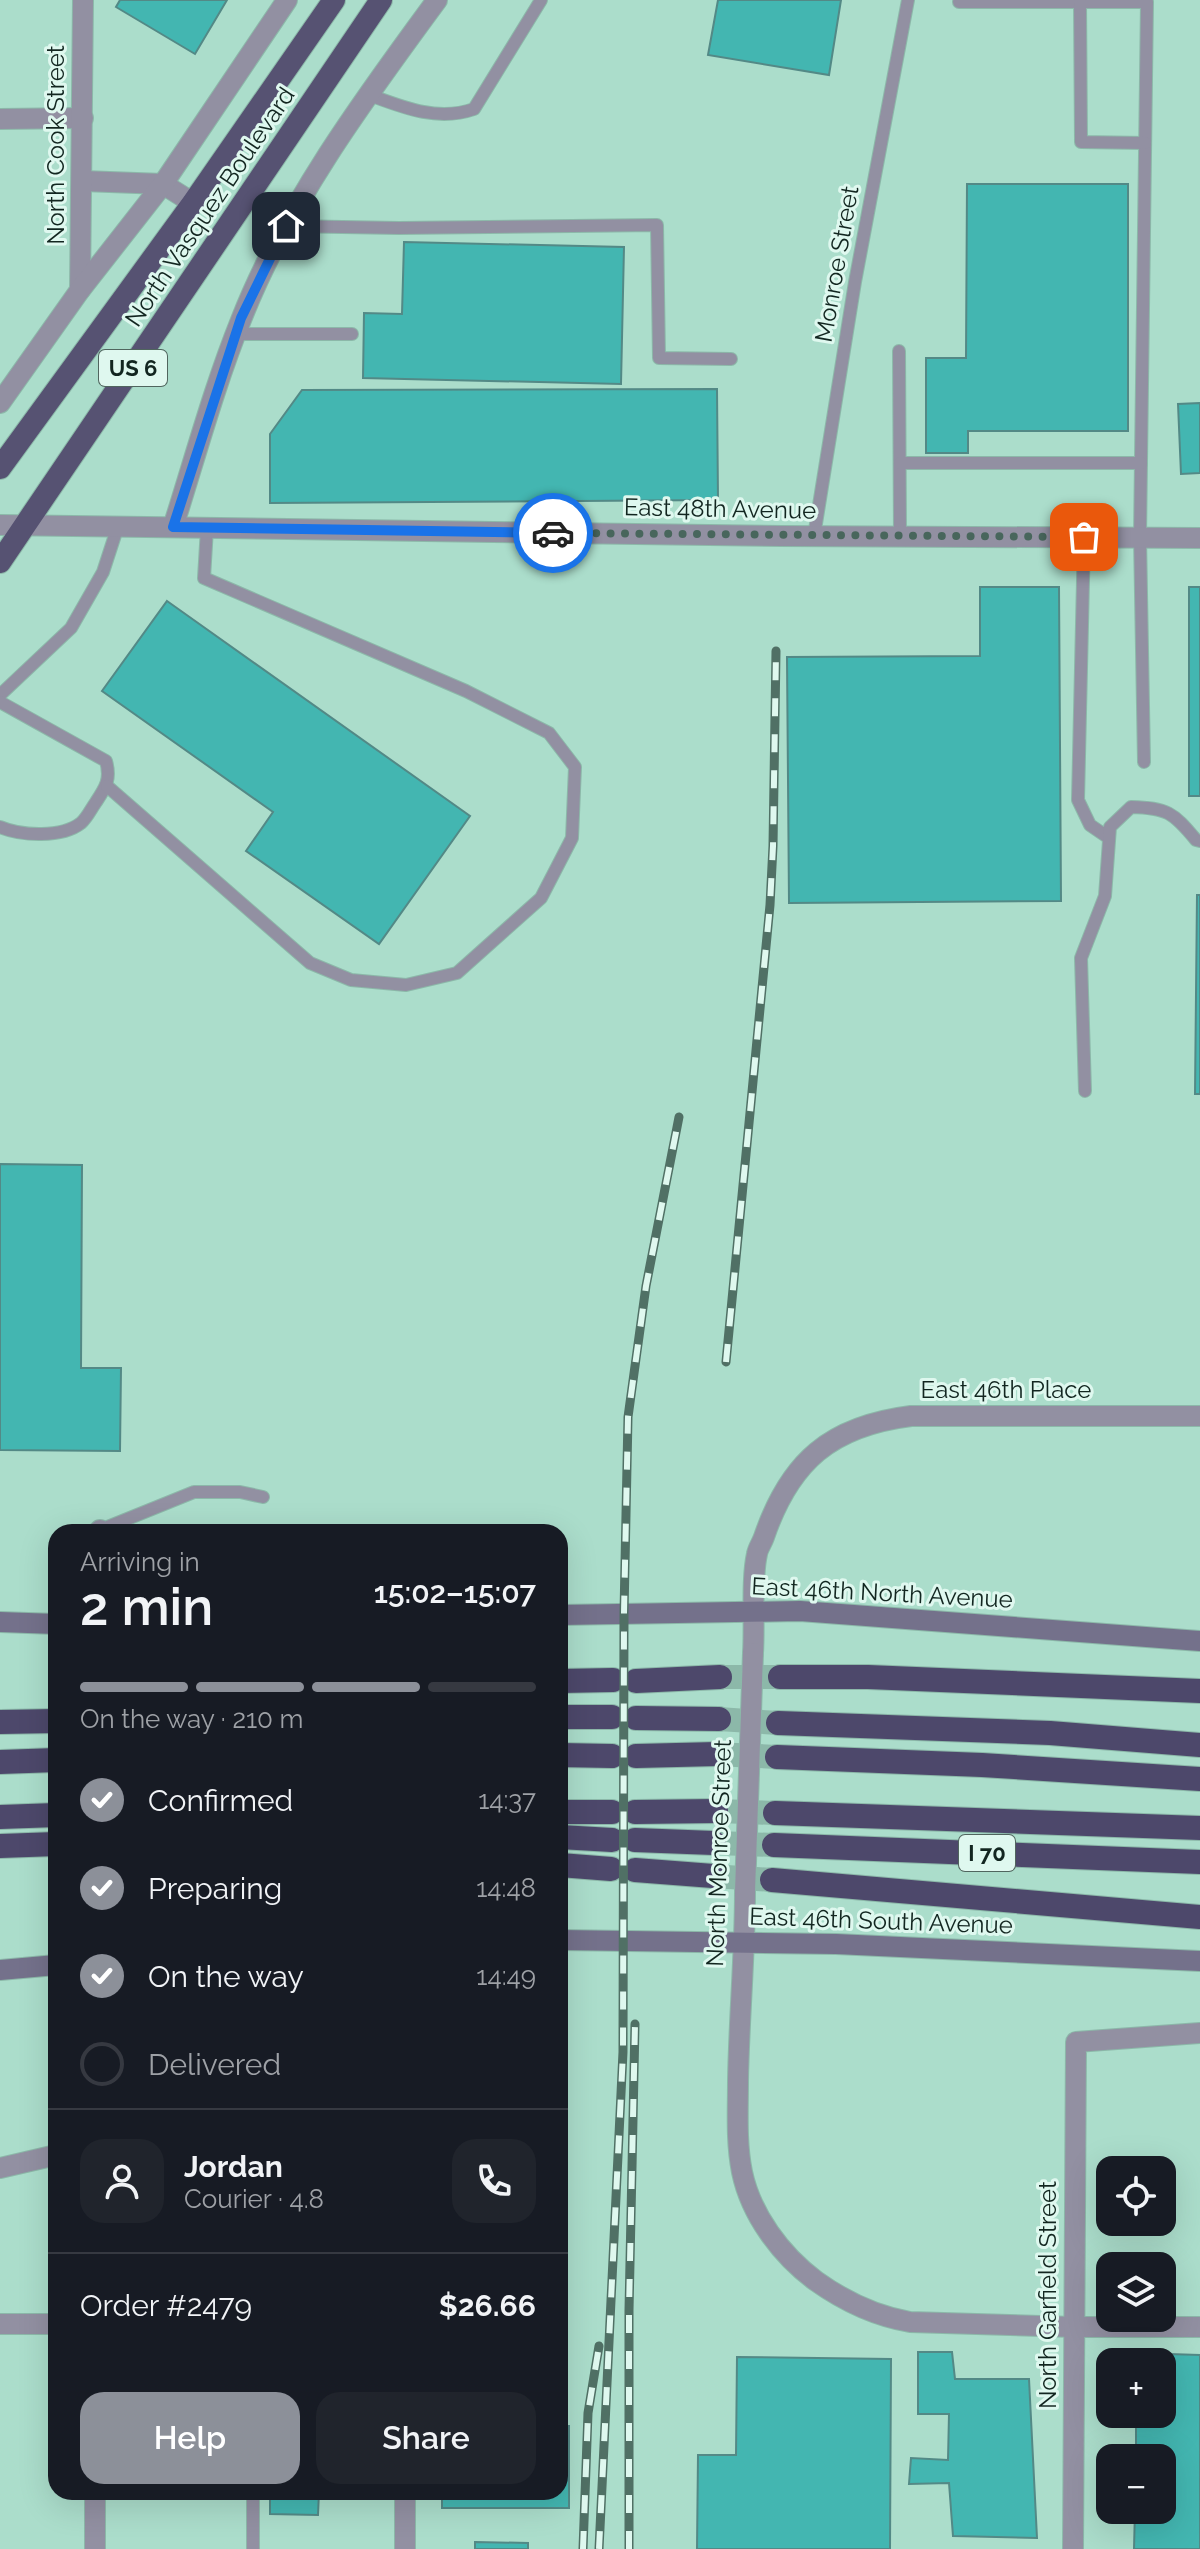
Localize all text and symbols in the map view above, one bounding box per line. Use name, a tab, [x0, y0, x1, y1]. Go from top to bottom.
street label: North Cook Street	[41, 45, 70, 245]
street label: North Vasquez Boulevard	[119, 82, 301, 332]
street label: Monroe Street	[808, 184, 865, 344]
pin	[252, 192, 320, 260]
icon: home	[264, 204, 308, 248]
road number: US 6	[99, 350, 167, 386]
street label: East 48th Avenue	[624, 492, 816, 525]
courier	[513, 493, 593, 573]
pin	[1050, 503, 1118, 571]
icon: car	[531, 511, 575, 555]
icon: bag	[1062, 515, 1106, 559]
street label: East 46th Place	[921, 1375, 1091, 1404]
text: Arriving in	[80, 1547, 200, 1577]
street label: East 46th North Avenue	[751, 1571, 1013, 1614]
text: 15:02–15:07	[374, 1575, 536, 1610]
text: 2 min	[80, 1576, 213, 1637]
text: On the way · 210 m	[80, 1704, 304, 1734]
street label: North Monroe Street	[700, 1739, 737, 1967]
icon: check	[80, 1778, 124, 1822]
text: Confirmed	[148, 1783, 293, 1818]
text: 14:37	[478, 1785, 536, 1815]
road number: I 70	[959, 1835, 1015, 1871]
icon: check	[80, 1866, 124, 1910]
text: Preparing	[148, 1871, 282, 1906]
text: 14:48	[476, 1873, 536, 1903]
street label: East 46th South Avenue	[749, 1901, 1013, 1940]
icon: check	[80, 1954, 124, 1998]
text: On the way	[148, 1959, 304, 1994]
text: 14:49	[476, 1961, 536, 1991]
text: Delivered	[148, 2047, 281, 2082]
button: person	[80, 2139, 164, 2223]
button: phone	[452, 2139, 536, 2223]
text: Jordan	[184, 2149, 283, 2184]
map controls	[1096, 2156, 1176, 2524]
button: locate	[1096, 2156, 1176, 2236]
street label: North Garfield Street	[1033, 2181, 1062, 2409]
text: Courier · 4.8	[184, 2184, 324, 2214]
button: layers	[1096, 2252, 1176, 2332]
text: Order #2479	[80, 2288, 252, 2323]
text: $26.66	[439, 2288, 536, 2323]
button: +	[1096, 2348, 1176, 2428]
button: Help	[80, 2392, 300, 2484]
button: Share	[316, 2392, 536, 2484]
button: −	[1096, 2444, 1176, 2524]

